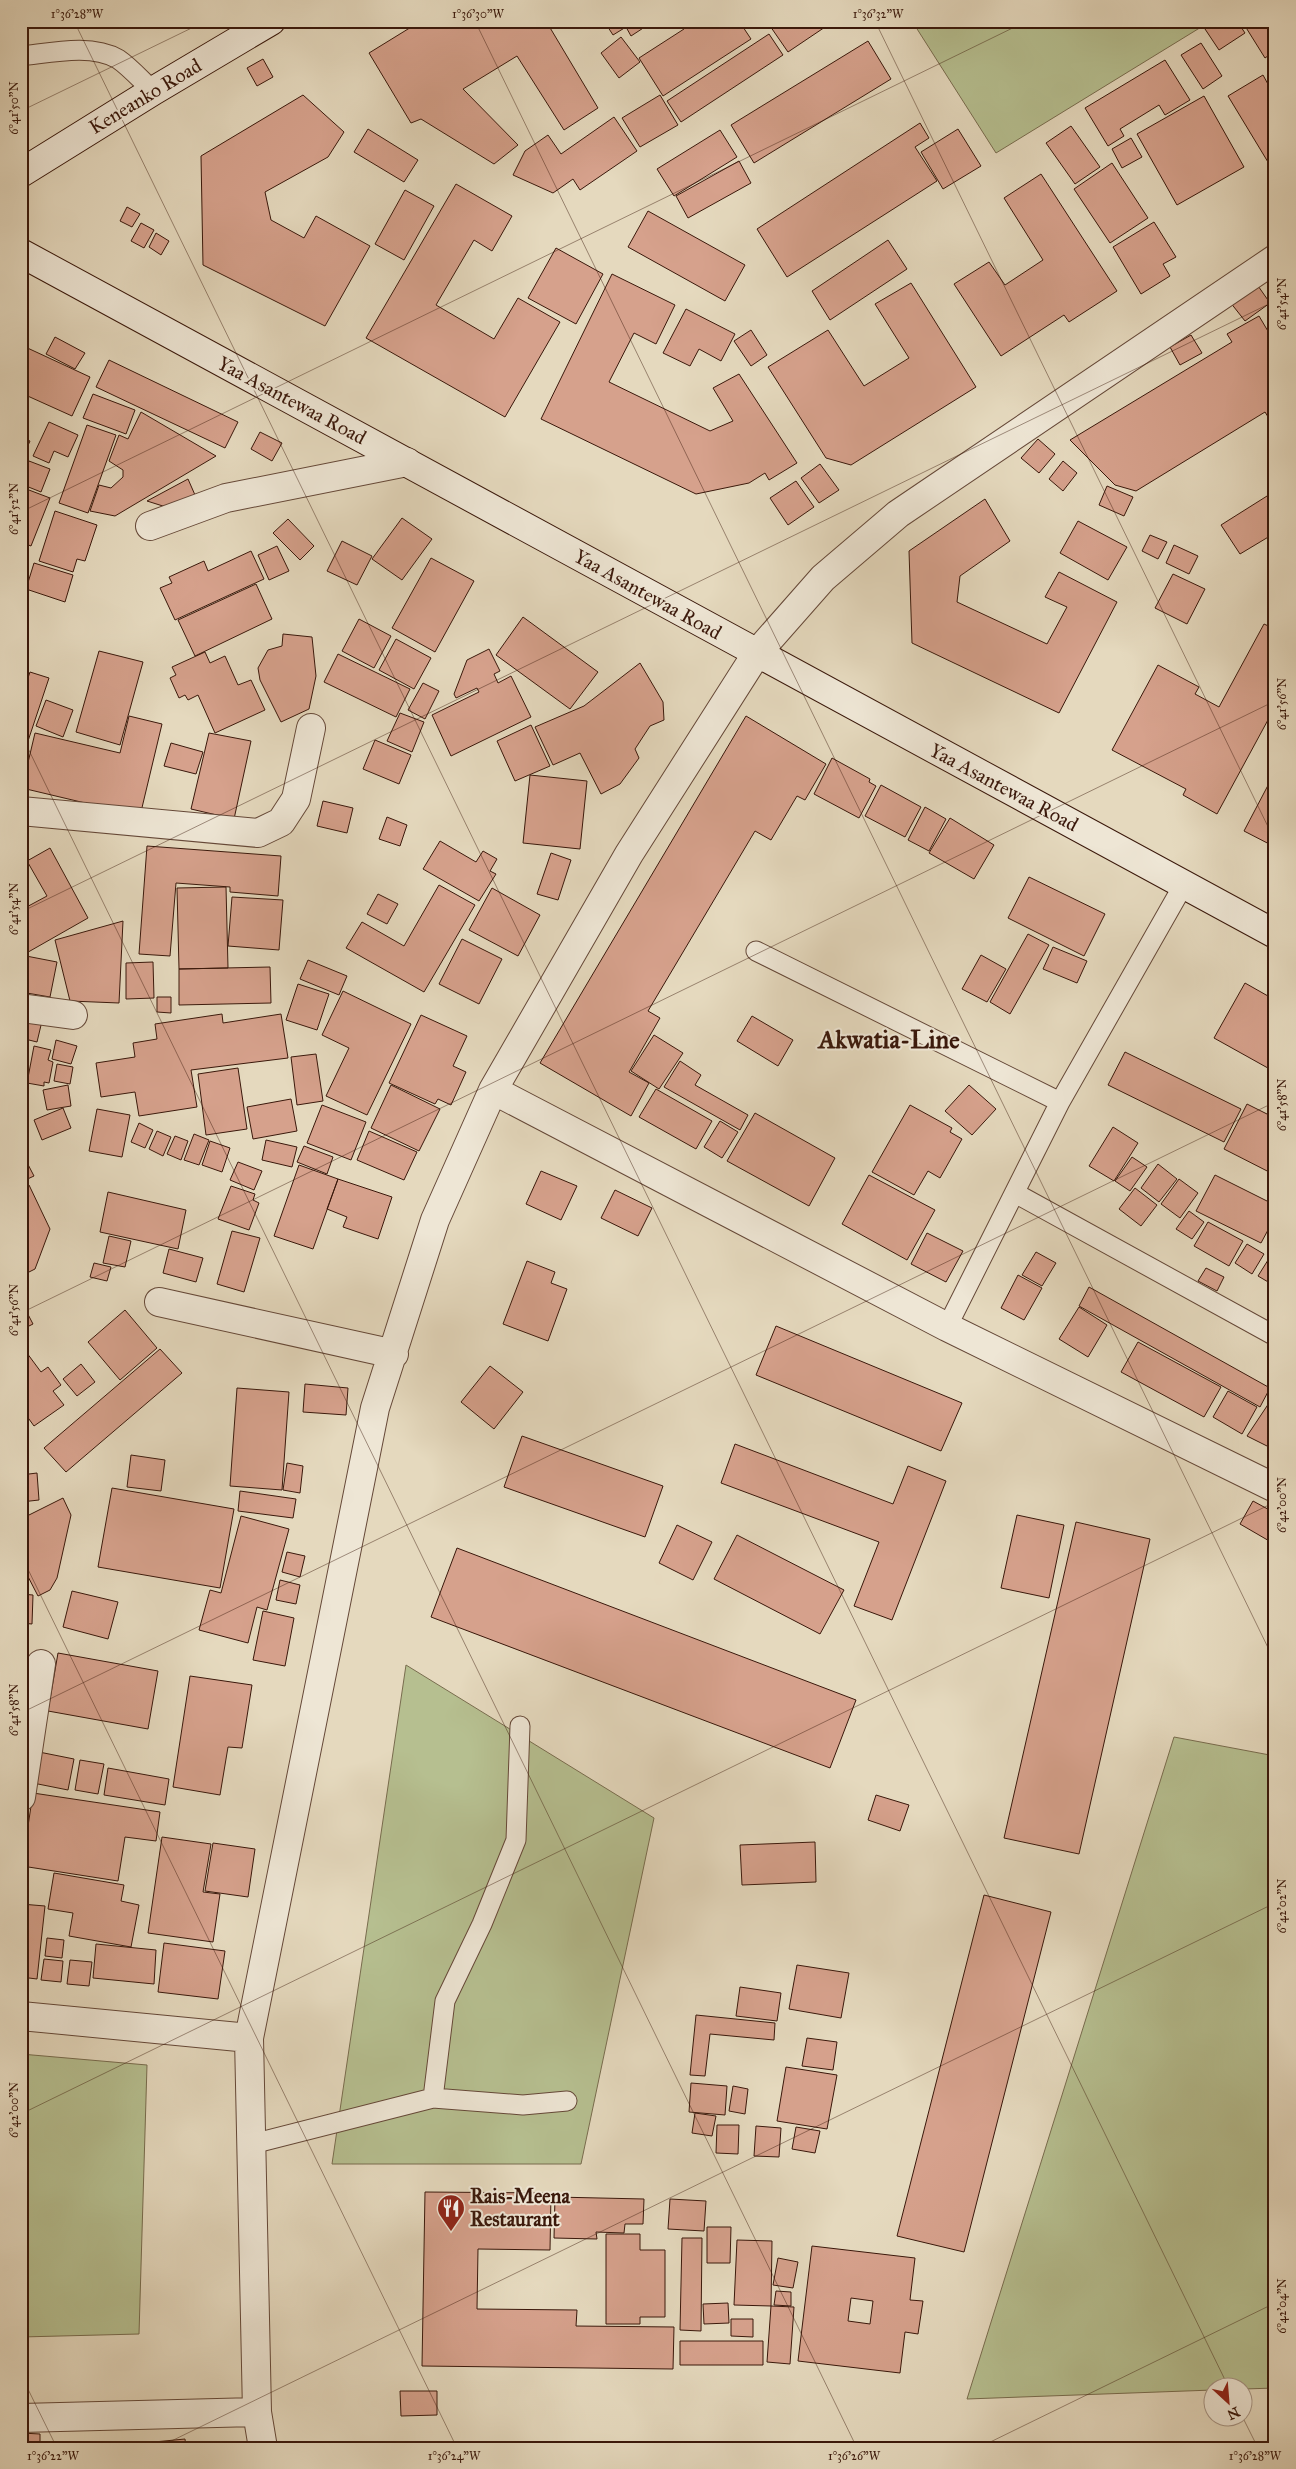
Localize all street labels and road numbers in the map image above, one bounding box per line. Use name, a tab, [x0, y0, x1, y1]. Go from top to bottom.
street label: Keneanko Road	[84, 53, 206, 139]
street label: Yaa Asantewaa Road	[214, 351, 370, 449]
street label: Yaa Asantewaa Road	[570, 544, 726, 644]
street label: Yaa Asantewaa Road	[926, 738, 1082, 836]

